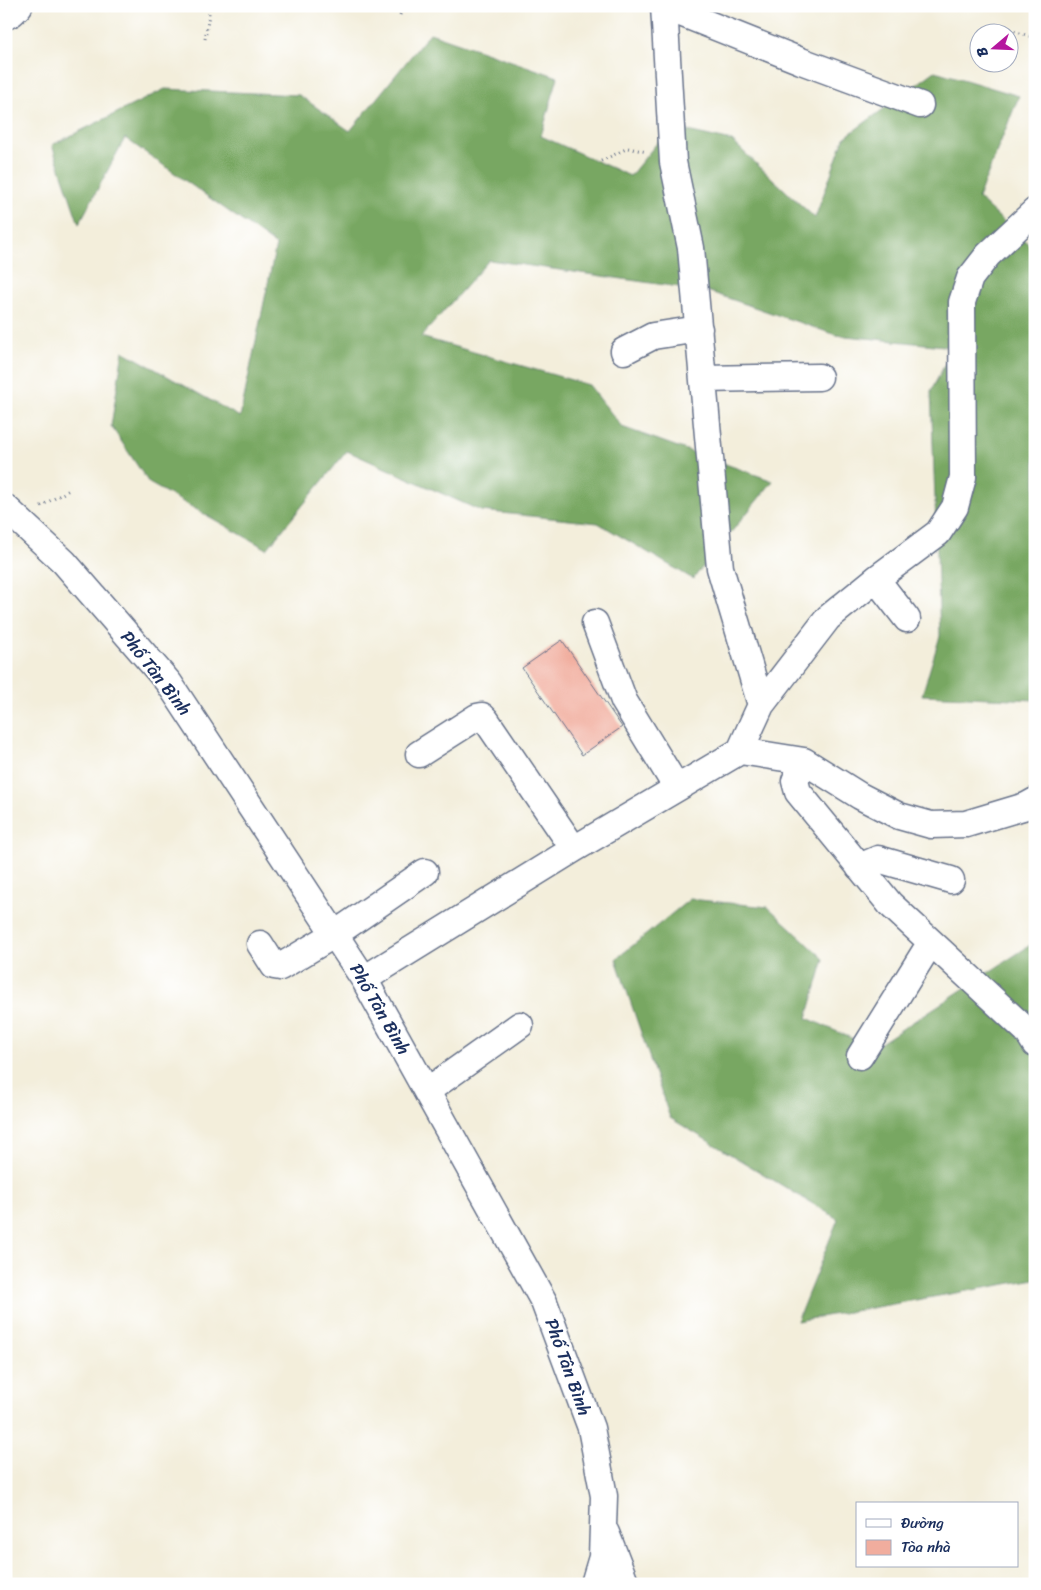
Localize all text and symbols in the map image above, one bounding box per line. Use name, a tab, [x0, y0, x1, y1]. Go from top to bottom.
north arrow	[968, 22, 1018, 72]
text: B	[969, 44, 995, 60]
street label: Phố Tân Bình	[112, 623, 200, 723]
street label: Phố Tân Bình	[341, 957, 419, 1061]
street label: Phố Tân Bình	[536, 1314, 600, 1420]
legend	[856, 1502, 1018, 1568]
text: Đường	[901, 1510, 944, 1536]
text: Tòa nhà	[901, 1534, 951, 1560]

